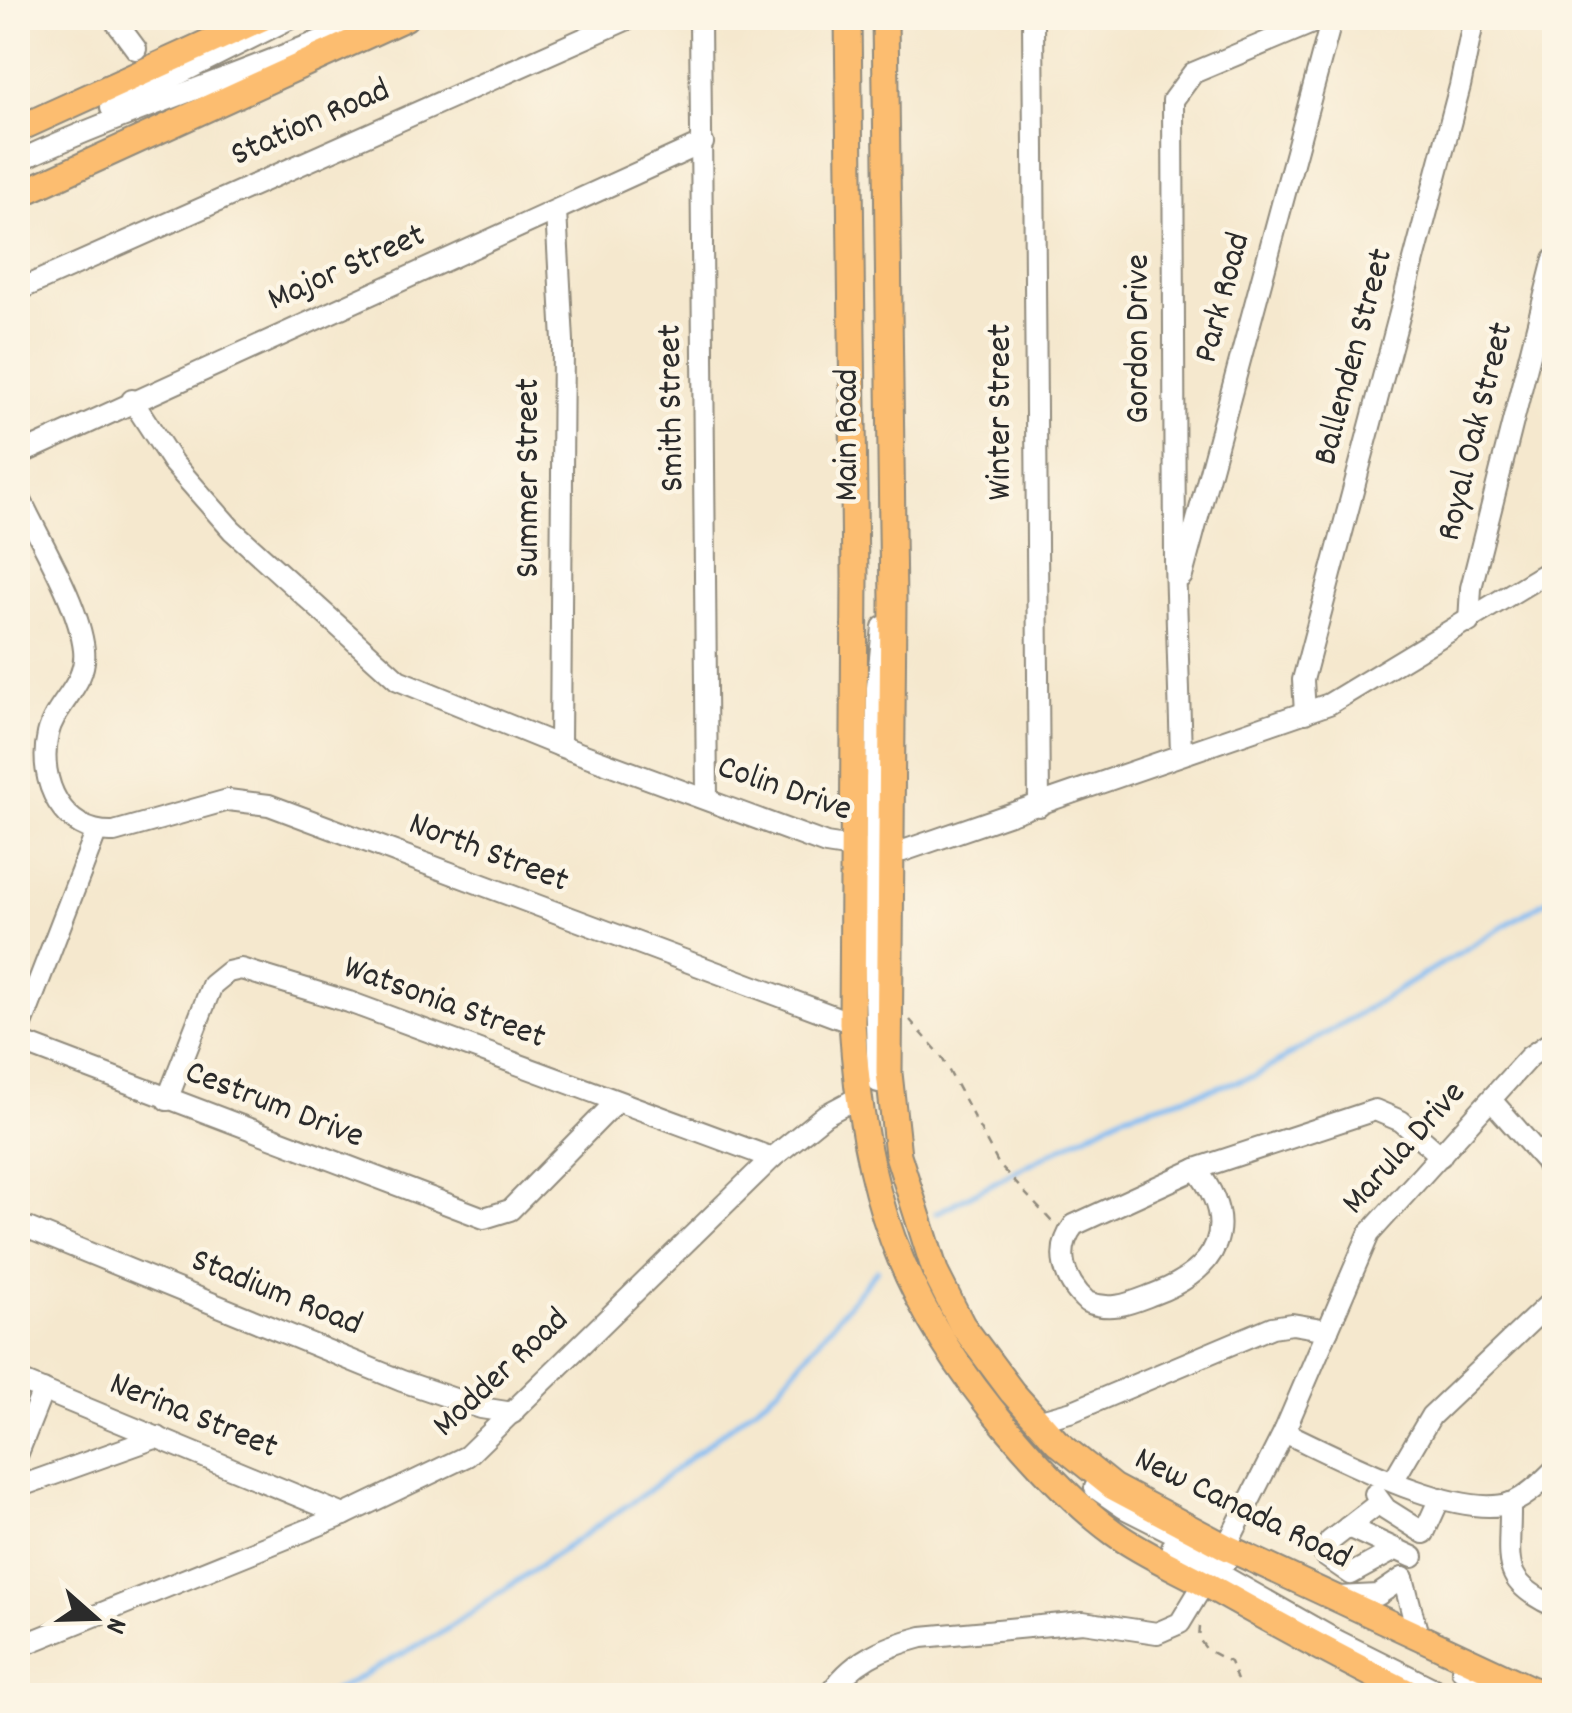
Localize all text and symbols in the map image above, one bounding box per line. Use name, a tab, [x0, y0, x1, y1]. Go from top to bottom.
street label: Station Road	[224, 67, 398, 181]
street label: Major Street	[260, 212, 434, 326]
street label: Park Road	[1183, 227, 1265, 369]
street label: Ballenden Street	[1302, 243, 1408, 471]
street label: Gordon Drive	[1115, 254, 1165, 424]
street label: Royal Oak Street	[1426, 317, 1528, 546]
street label: Winter Street	[977, 323, 1027, 501]
street label: Smith Street	[647, 324, 699, 492]
street label: Main Road	[824, 369, 874, 501]
street label: Summer Street	[505, 378, 555, 578]
street label: Colin Drive	[710, 744, 858, 836]
street label: North Street	[401, 801, 575, 907]
street label: Watsonia Street	[336, 944, 552, 1064]
street label: Cestrum Drive	[177, 1049, 371, 1163]
street label: Marula Drive	[1331, 1071, 1479, 1227]
street label: Stadium Road	[183, 1237, 369, 1351]
street label: Modder Road	[423, 1297, 581, 1451]
street label: Nerina Street	[101, 1361, 285, 1474]
street label: New Canada Road	[1125, 1436, 1359, 1584]
north arrow	[45, 1568, 145, 1668]
text: N	[93, 1611, 135, 1638]

